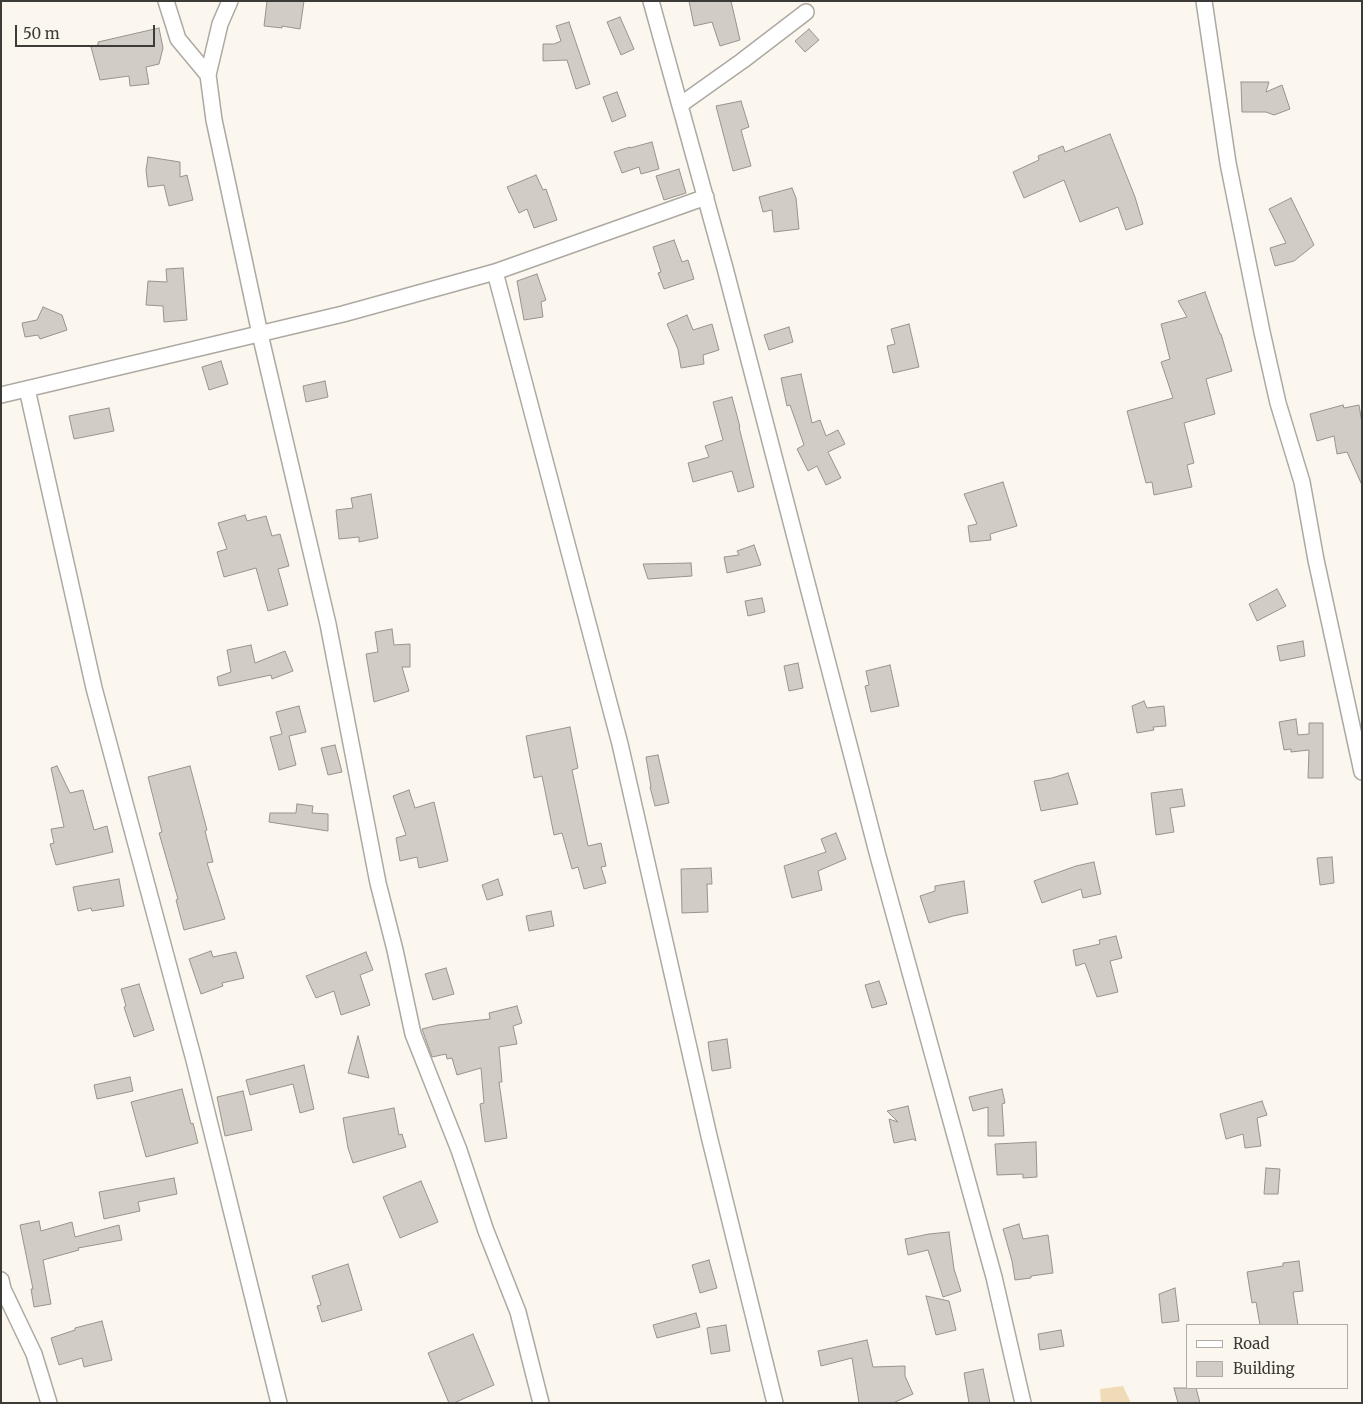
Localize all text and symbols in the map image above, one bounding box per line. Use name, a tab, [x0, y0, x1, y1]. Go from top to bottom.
scale bar	[18, 15, 158, 47]
text: 50 m	[23, 24, 60, 43]
legend	[1186, 1324, 1348, 1389]
text: Road	[1233, 1334, 1269, 1353]
text: Building	[1233, 1359, 1295, 1378]

